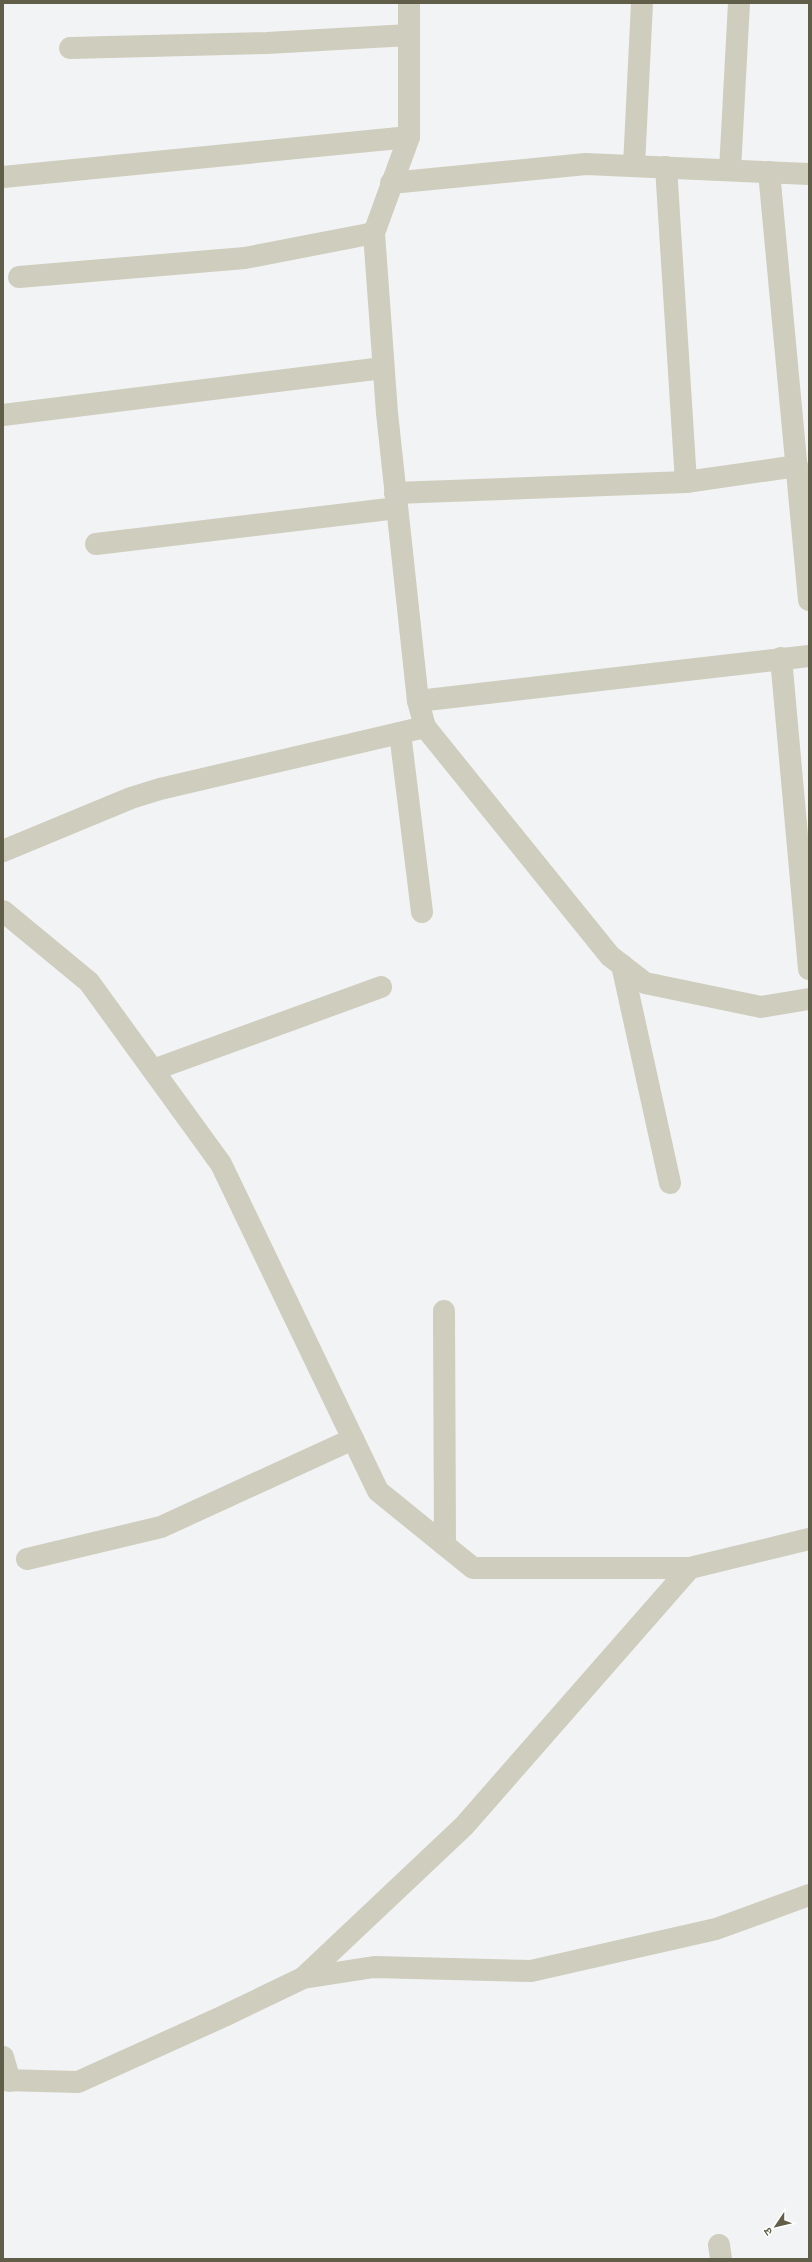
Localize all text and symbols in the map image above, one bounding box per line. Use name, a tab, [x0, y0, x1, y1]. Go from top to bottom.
north arrow	[756, 2206, 796, 2246]
text: उ	[760, 2225, 775, 2238]

